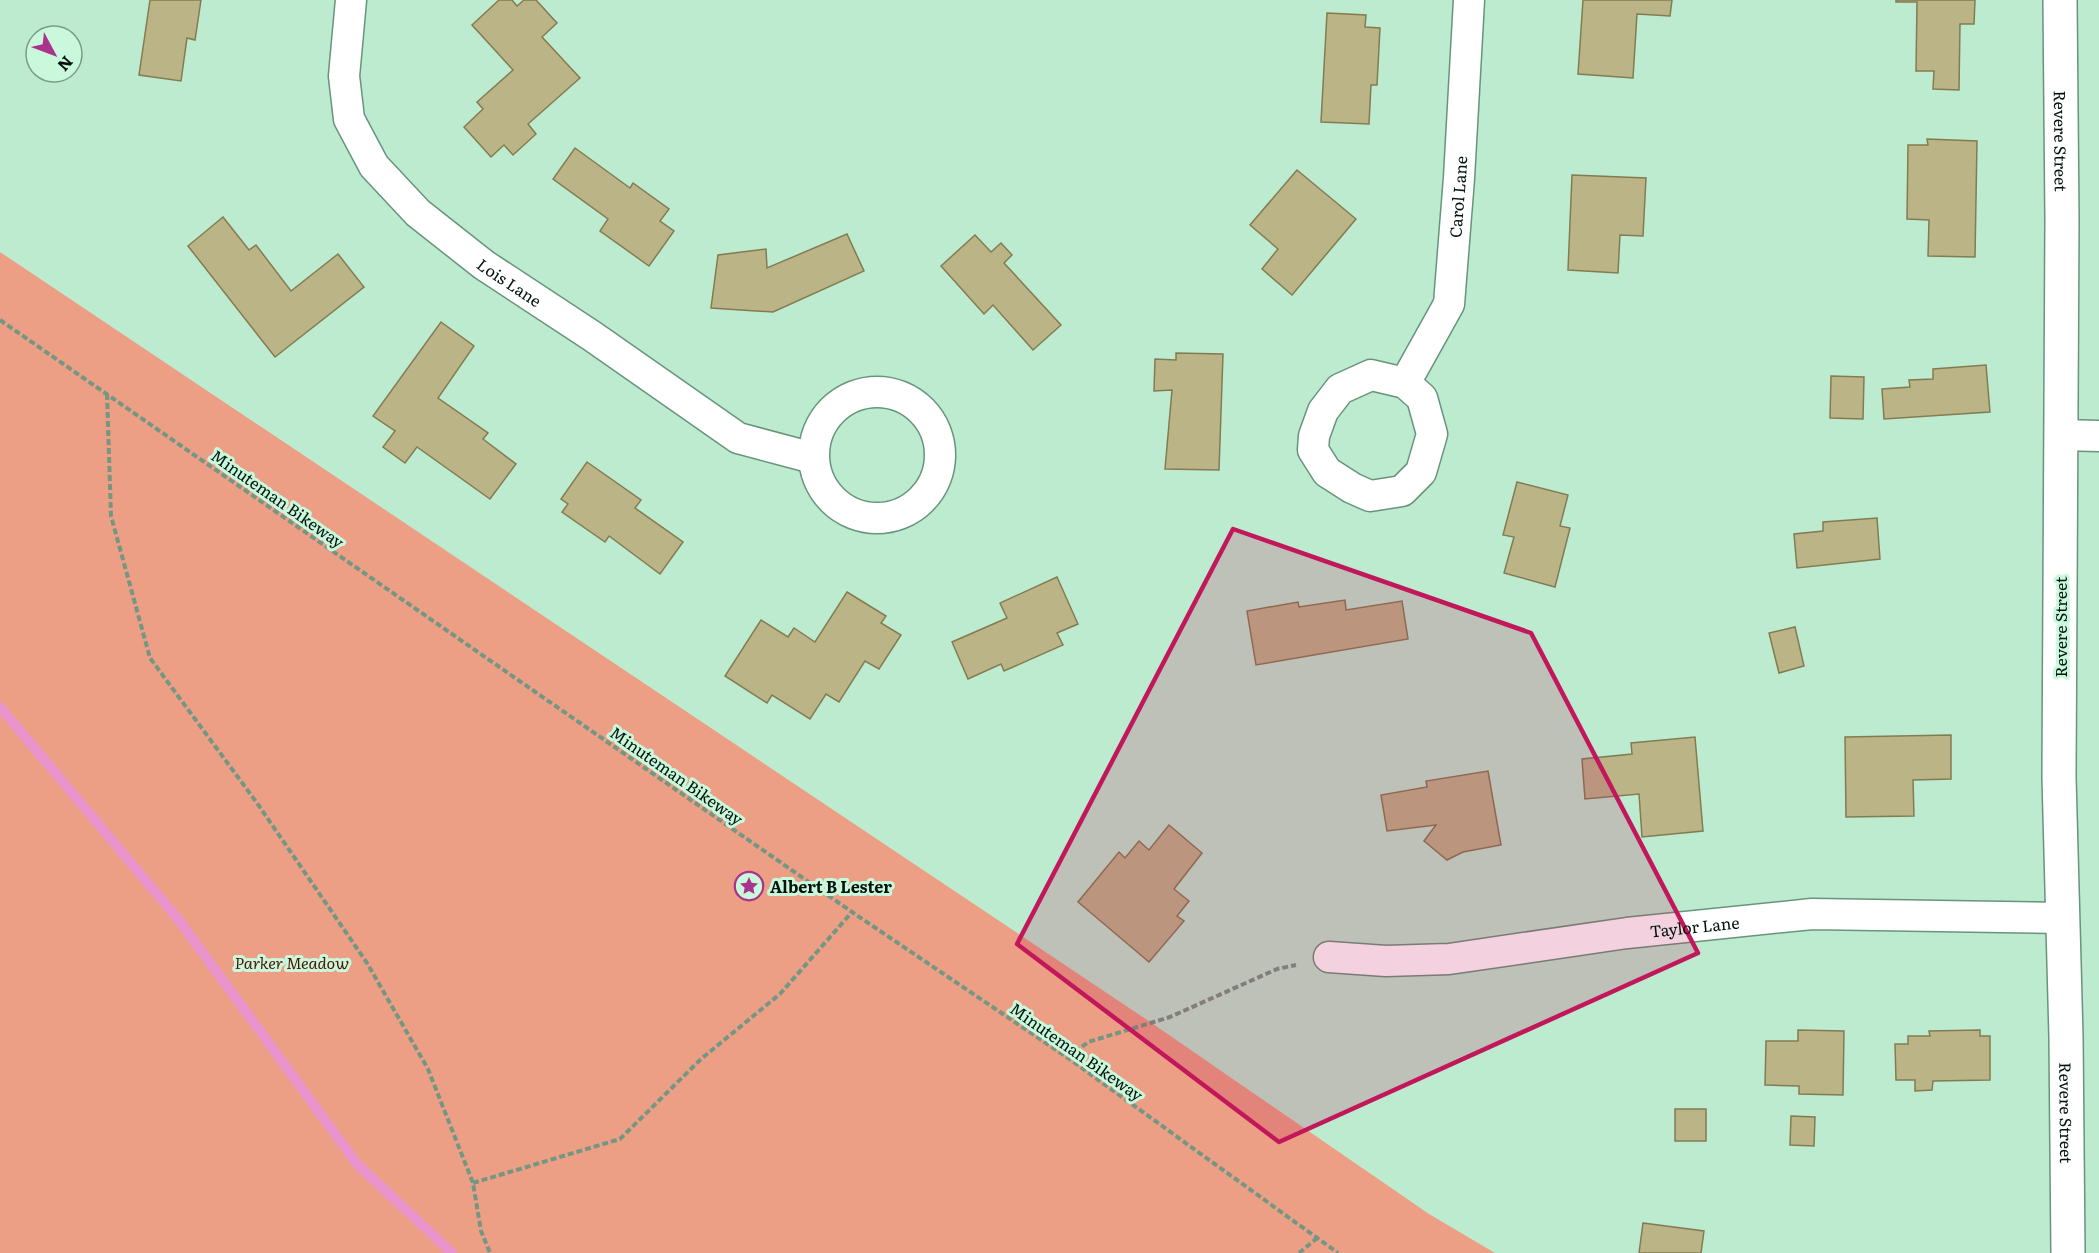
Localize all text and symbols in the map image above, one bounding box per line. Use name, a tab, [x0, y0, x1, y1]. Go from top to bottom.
north arrow	[24, 24, 84, 84]
text: N	[53, 52, 80, 77]
street label: Revere Street	[2049, 90, 2074, 192]
street label: Carol Lane	[1442, 155, 1472, 239]
street label: Lois Lane	[472, 252, 547, 312]
street label: Minuteman Bikeway	[207, 443, 350, 553]
street label: Revere Street	[2048, 576, 2072, 678]
street label: Minuteman Bikeway	[606, 720, 749, 830]
place icon: Albert B Lester	[733, 870, 765, 902]
place label: Albert B Lester	[770, 874, 892, 898]
street label: Taylor Lane	[1649, 910, 1741, 943]
park label: Parker Meadow	[235, 950, 349, 974]
street label: Minuteman Bikeway	[1006, 996, 1149, 1106]
street label: Revere Street	[2054, 1062, 2079, 1164]

